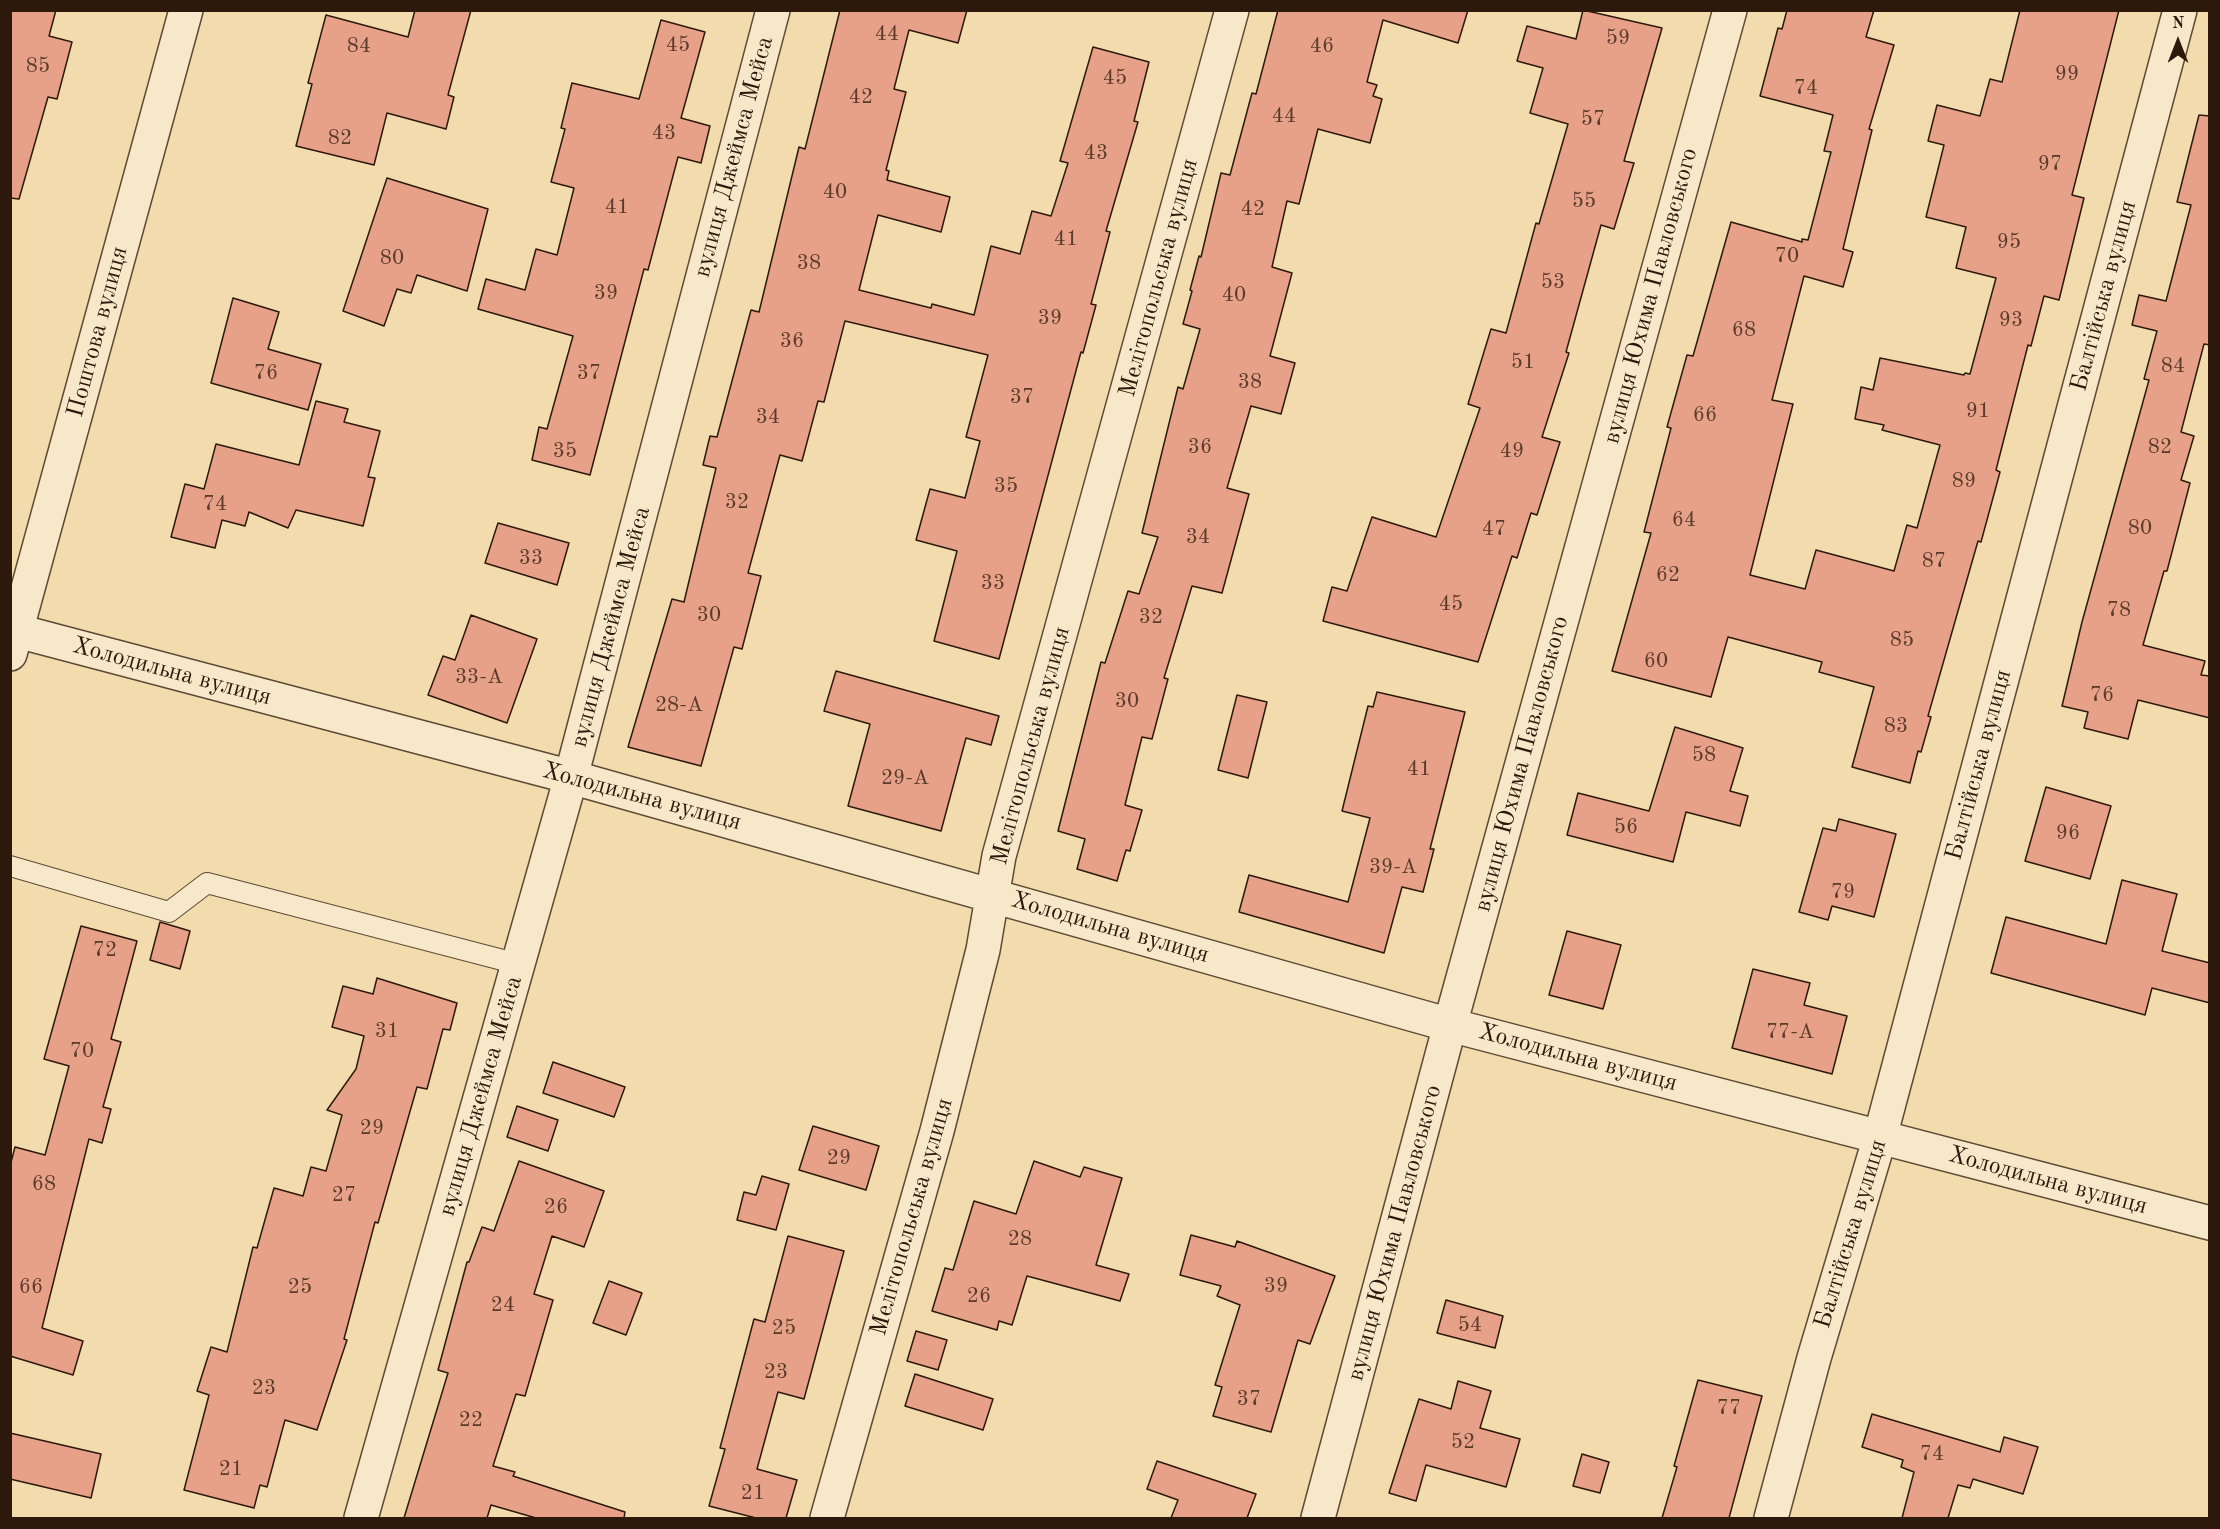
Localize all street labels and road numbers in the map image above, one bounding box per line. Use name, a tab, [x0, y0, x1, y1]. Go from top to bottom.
street label: вулиця Джеймса Мейса	[688, 33, 780, 281]
street label: вулиця Юхима Павловського	[1598, 145, 1704, 447]
street label: Мелітопольська вулиця	[1113, 156, 1205, 400]
street label: Балтійська вулиця	[2065, 198, 2143, 394]
street label: Поштова вулиця	[61, 243, 135, 421]
street label: вулиця Джеймса Мейса	[565, 503, 657, 751]
street label: вулиця Юхима Павловського	[1469, 613, 1575, 915]
street label: Мелітопольська вулиця	[985, 624, 1077, 868]
street label: Холодильна вулиця	[69, 632, 275, 712]
street label: Балтійська вулиця	[1940, 667, 2018, 863]
street label: Холодильна вулиця	[539, 757, 745, 837]
street label: Холодильна вулиця	[1008, 886, 1212, 970]
street label: вулиця Джеймса Мейса	[433, 973, 529, 1219]
street label: Холодильна вулиця	[1475, 1018, 1681, 1098]
street label: вулиця Юхима Павловського	[1342, 1082, 1448, 1384]
street label: Мелітопольська вулиця	[864, 1095, 960, 1339]
street label: Балтійська вулиця	[1809, 1136, 1893, 1332]
street label: Холодильна вулиця	[1945, 1141, 2151, 1221]

